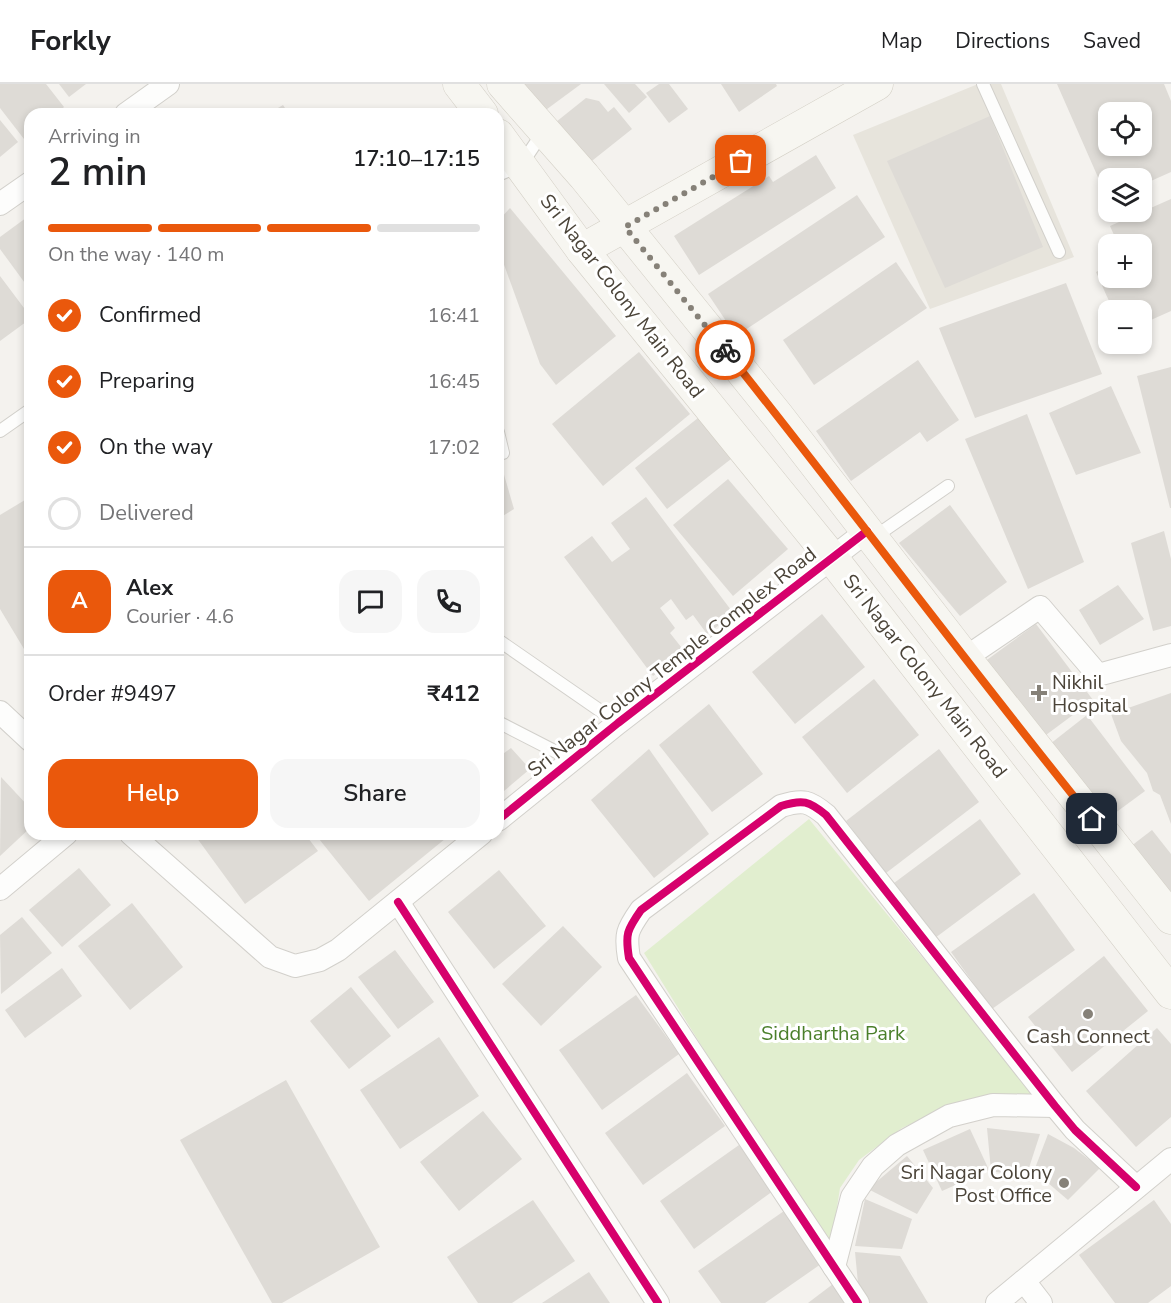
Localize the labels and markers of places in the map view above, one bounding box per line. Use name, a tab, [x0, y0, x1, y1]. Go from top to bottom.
pin	[715, 135, 766, 186]
place label: Nikhil Hospital	[1052, 669, 1128, 719]
marker: Nikhil Hospital	[1030, 684, 1048, 702]
pin	[1066, 793, 1117, 844]
marker: Cash Connect	[1081, 1007, 1095, 1021]
place label: Cash Connect	[1026, 1023, 1151, 1050]
place label: Sri Nagar Colony Post Office	[900, 1159, 1053, 1209]
marker: Sri Nagar Colony Post Office	[1057, 1176, 1071, 1190]

